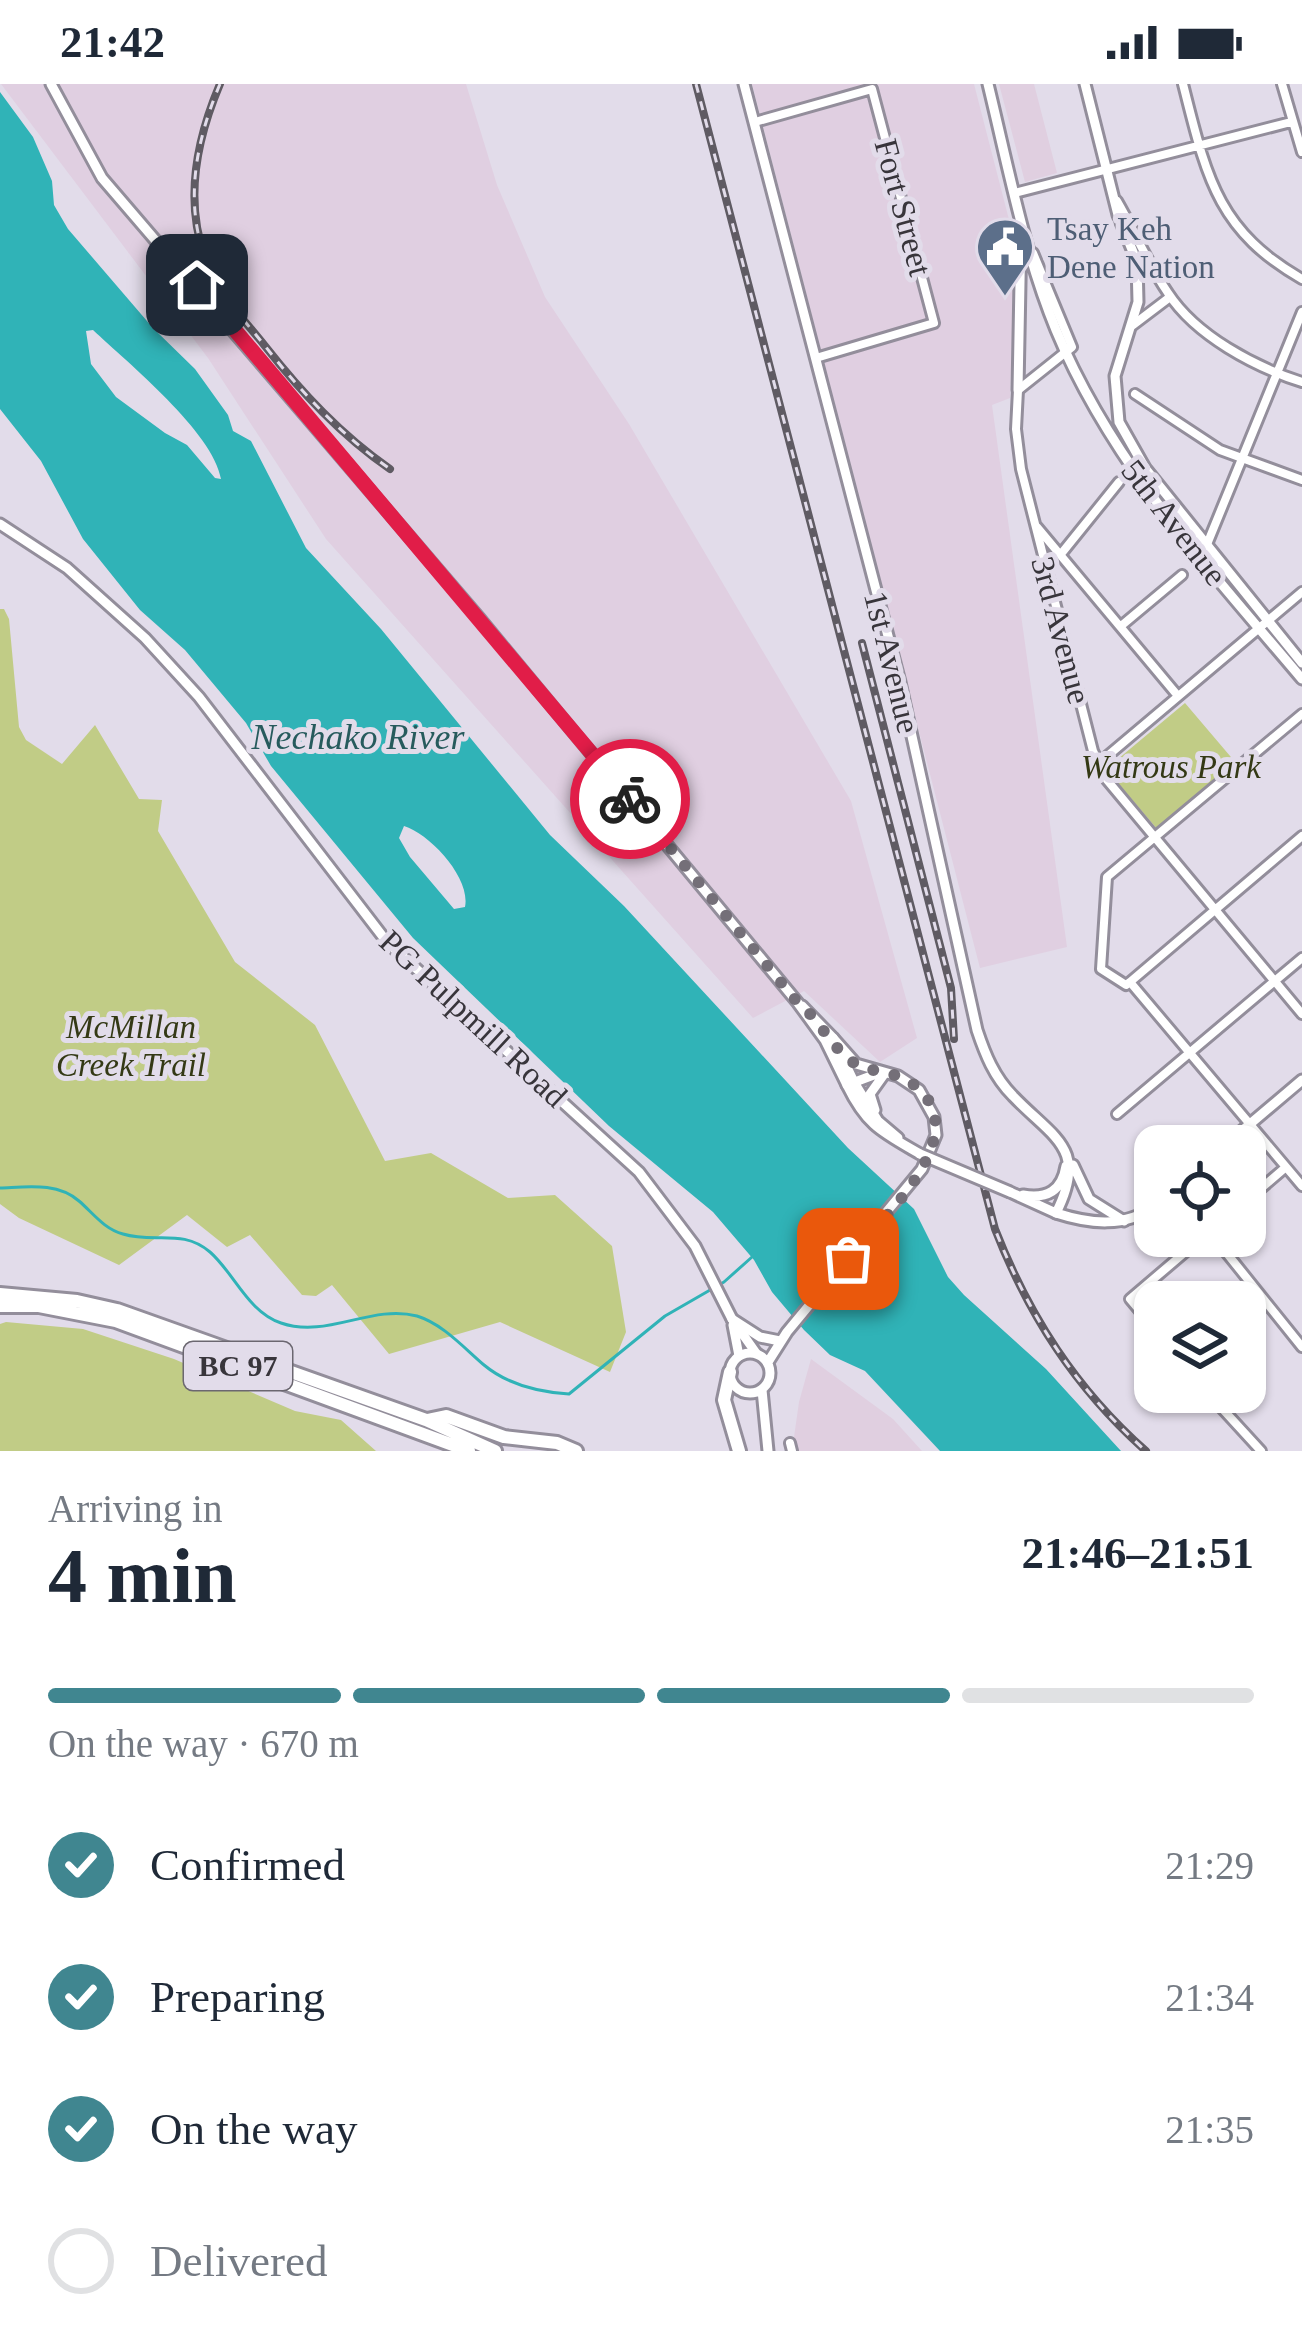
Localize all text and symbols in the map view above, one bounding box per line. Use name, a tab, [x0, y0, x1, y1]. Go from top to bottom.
text: 21:42	[60, 17, 165, 67]
street label: Fort Street	[867, 135, 939, 280]
place label: Tsay Keh Dene Nation	[1047, 211, 1215, 285]
public building icon: Tsay Keh Dene Nation	[974, 216, 1036, 298]
pin	[146, 234, 248, 336]
icon: home	[164, 252, 230, 318]
street label: 5th Avenue	[1114, 453, 1234, 592]
street label: 3rd Avenue	[1024, 553, 1098, 708]
street label: 1st Avenue	[857, 587, 927, 737]
water label: Nechako River	[251, 717, 465, 757]
courier	[570, 739, 690, 859]
park label: Watrous Park	[1081, 749, 1262, 785]
icon: bike	[597, 766, 663, 832]
street label: PG Pulpmill Road	[373, 923, 574, 1115]
park label: McMillan Creek Trail	[56, 1009, 206, 1083]
map controls	[1134, 1125, 1266, 1413]
button: locate	[1134, 1125, 1266, 1257]
pin	[797, 1208, 899, 1310]
icon: bag	[815, 1226, 881, 1292]
button: layers	[1134, 1281, 1266, 1413]
road number: BC 97	[184, 1342, 292, 1390]
text: Arriving in	[48, 1487, 222, 1530]
text: 21:46–21:51	[1022, 1528, 1254, 1578]
text: 4 min	[48, 1532, 237, 1619]
text: On the way · 670 m	[48, 1722, 359, 1765]
icon: check	[48, 1832, 114, 1898]
text: Confirmed	[150, 1840, 345, 1890]
text: 21:29	[1165, 1844, 1254, 1887]
icon: check	[48, 1964, 114, 2030]
text: Preparing	[150, 1972, 325, 2022]
text: 21:34	[1165, 1976, 1254, 2019]
icon: check	[48, 2096, 114, 2162]
text: On the way	[150, 2104, 357, 2154]
text: 21:35	[1165, 2108, 1254, 2151]
text: Delivered	[150, 2236, 327, 2286]

